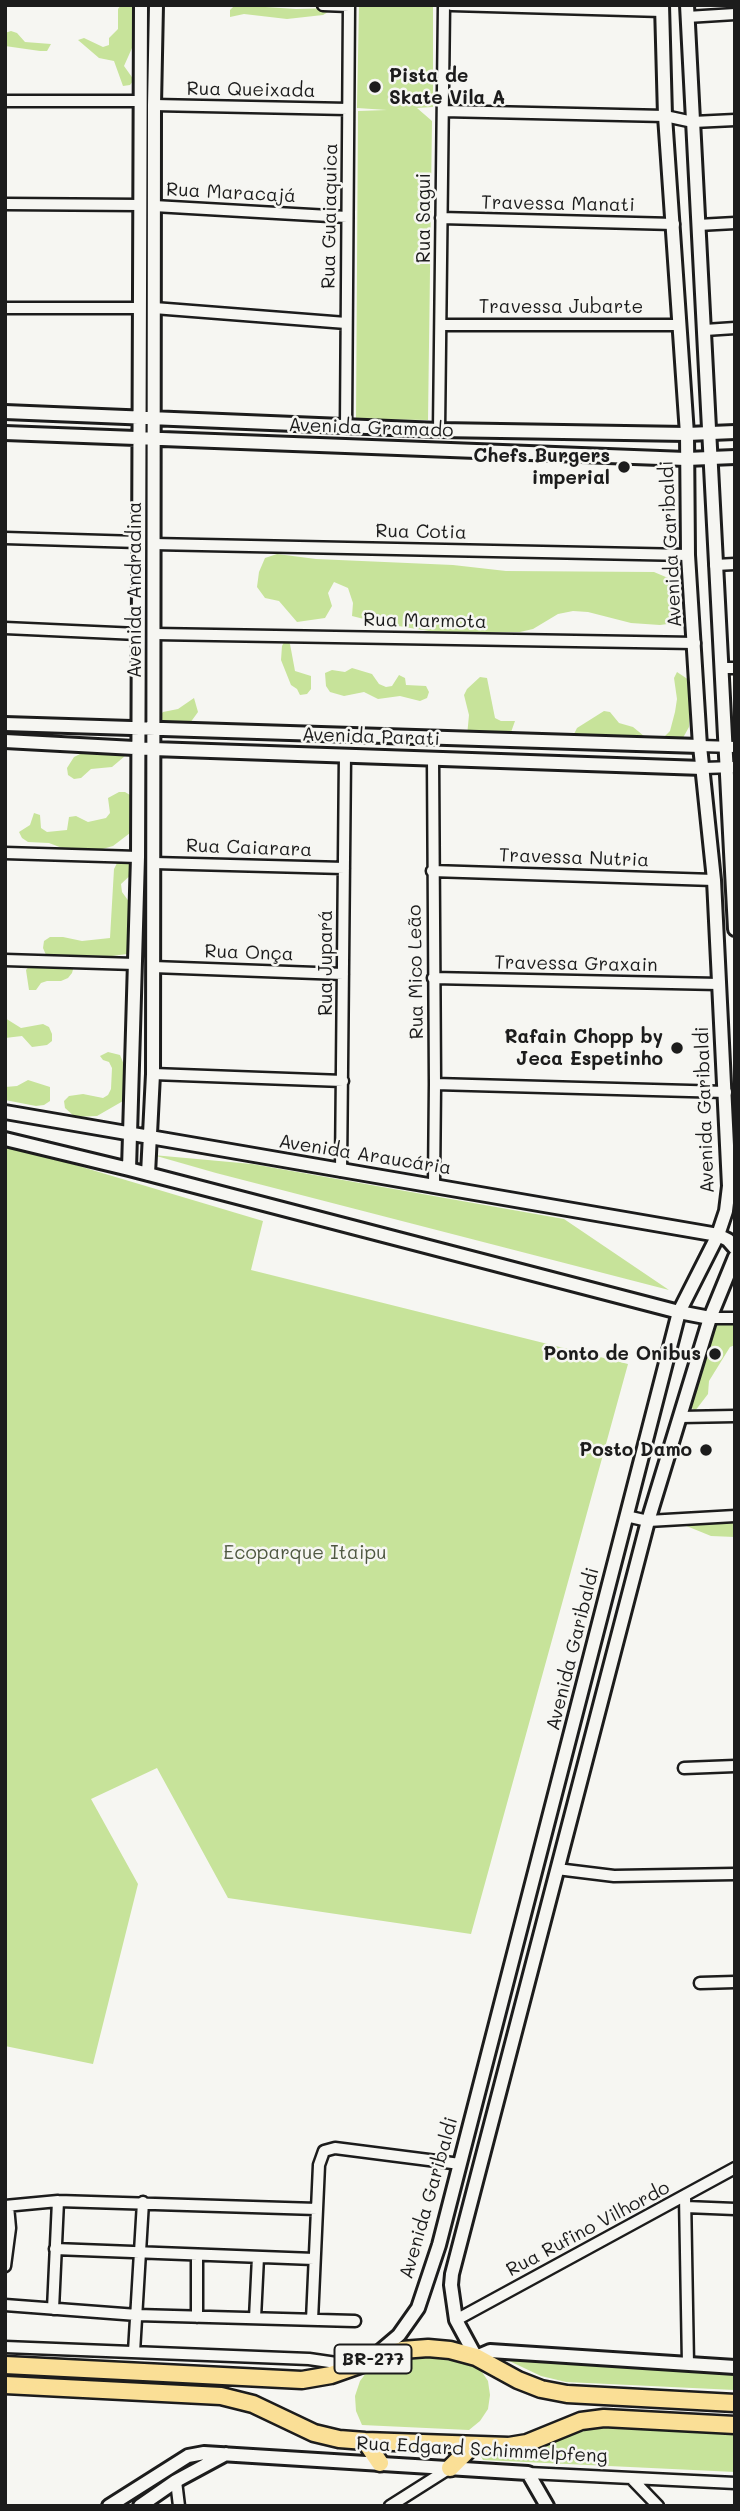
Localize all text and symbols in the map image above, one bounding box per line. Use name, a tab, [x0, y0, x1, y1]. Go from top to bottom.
place label: Pista de Skate Vila A	[389, 65, 505, 109]
street label: Rua Queixada	[186, 77, 316, 103]
marker: Pista de Skate Vila A	[367, 79, 383, 95]
street label: Rua Guaiaquica	[317, 143, 343, 289]
street label: Rua Sagui	[413, 173, 435, 263]
street label: Rua Maracajá	[165, 178, 297, 208]
street label: Travessa Manati	[481, 191, 635, 217]
street label: Travessa Jubarte	[479, 296, 643, 318]
street label: Avenida Gramado	[288, 414, 454, 442]
place label: Chefs Burgers imperial	[473, 445, 610, 489]
marker: Chefs Burgers imperial	[616, 459, 632, 475]
street label: Avenida Garibaldi	[655, 460, 687, 628]
street label: Avenida Andradina	[124, 502, 146, 678]
street label: Rua Cotia	[375, 520, 467, 544]
street label: Rua Marmota	[363, 609, 487, 633]
street label: Avenida Parati	[301, 723, 441, 751]
street label: Rua Caiarara	[185, 834, 313, 862]
street label: Travessa Nutria	[499, 844, 649, 872]
street label: Rua Mico Leão	[403, 904, 429, 1040]
street label: Rua Jupará	[315, 910, 337, 1016]
street label: Rua Onça	[204, 940, 294, 966]
street label: Travessa Graxain	[494, 951, 658, 977]
place label: Rafain Chopp by Jeca Espetinho	[504, 1026, 663, 1070]
street label: Avenida Garibaldi	[691, 1026, 719, 1194]
marker: Rafain Chopp by Jeca Espetinho	[669, 1040, 685, 1056]
street label: Avenida Araucária	[277, 1130, 453, 1180]
place label: Ponto de Onibus	[543, 1343, 701, 1365]
marker: Ponto de Onibus	[707, 1346, 723, 1362]
place label: Posto Damo	[579, 1439, 692, 1461]
marker: Posto Damo	[698, 1442, 714, 1458]
park label: Ecoparque Itaipu	[223, 1542, 387, 1564]
street label: Avenida Garibaldi	[542, 1565, 604, 1733]
street label: Avenida Garibaldi	[395, 2114, 463, 2282]
street label: Rua Rufino Vilhordo	[502, 2176, 674, 2282]
road number: BR-277	[334, 2344, 412, 2374]
street label: Rua Edgard Schimmelpfeng	[356, 2432, 608, 2468]

